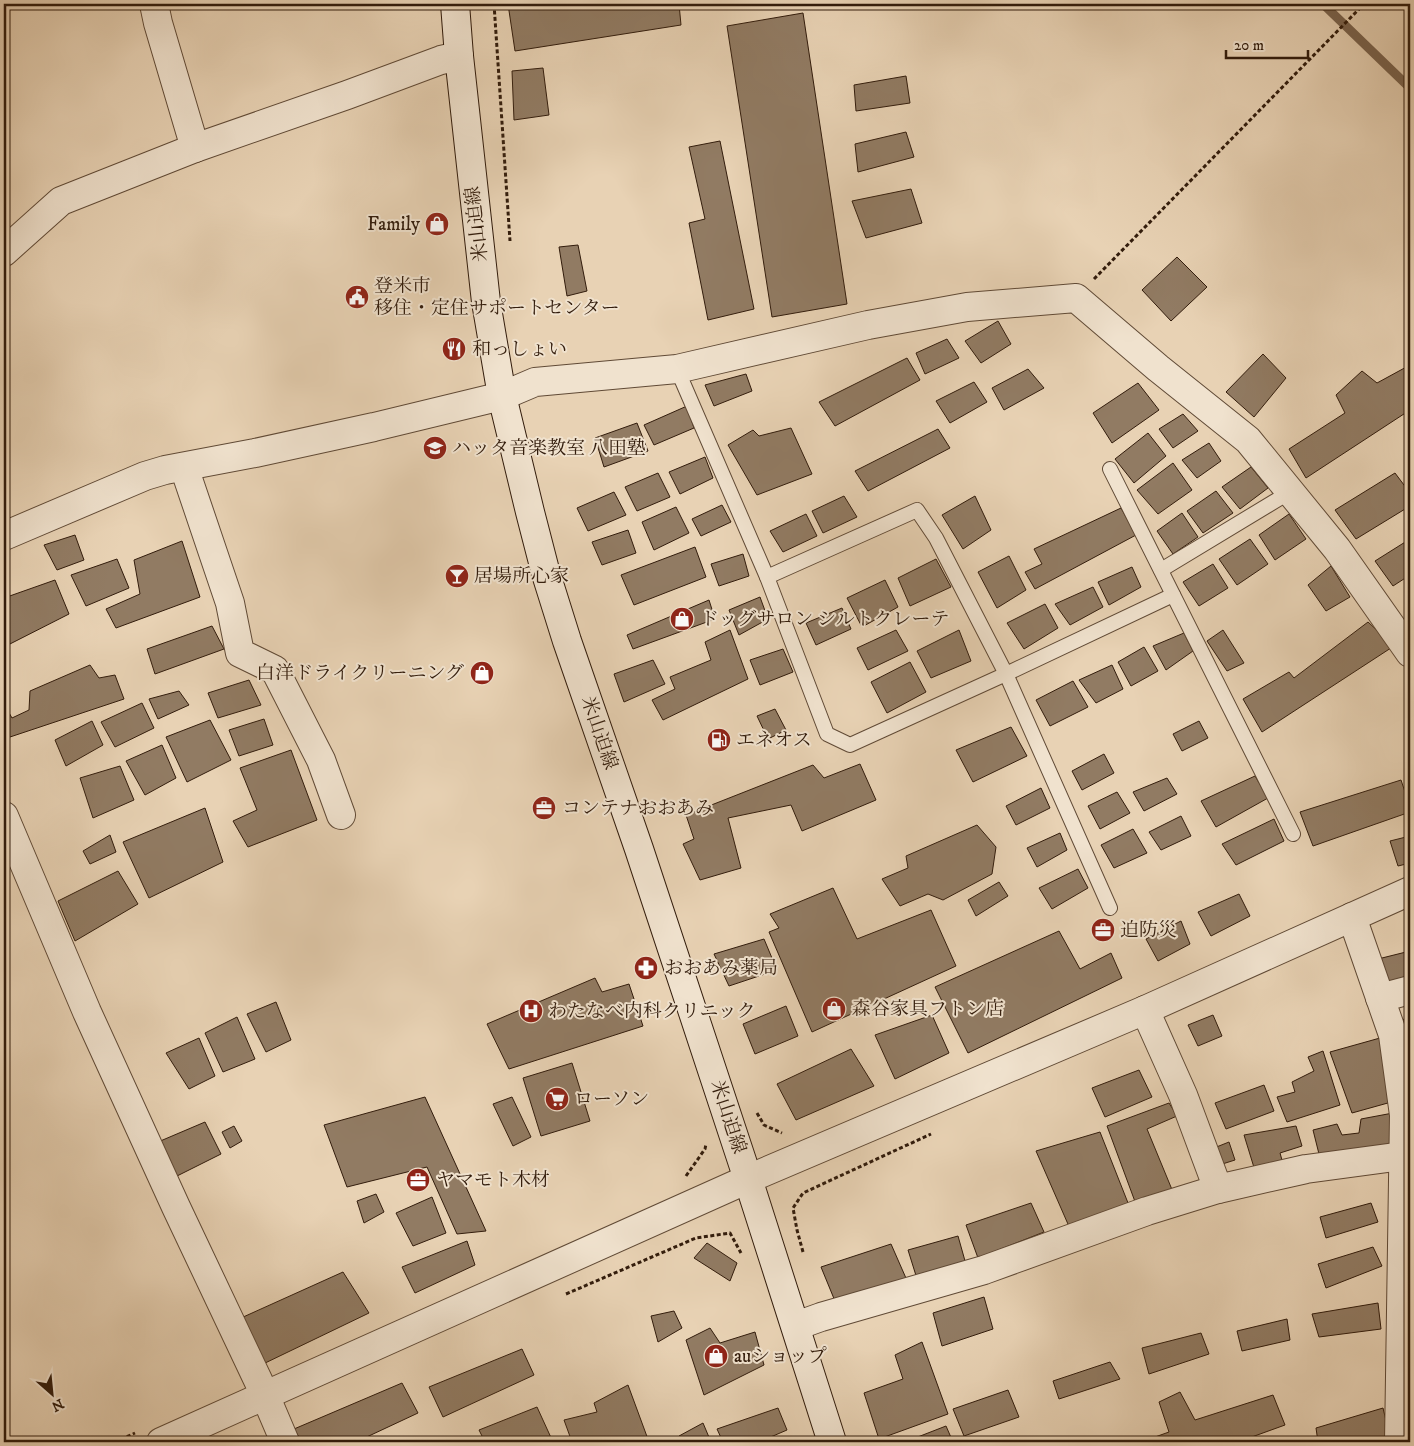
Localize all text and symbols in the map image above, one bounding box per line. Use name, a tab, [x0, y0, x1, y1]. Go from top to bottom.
scale bar	[1226, 28, 1309, 60]
text: 20 m	[1234, 36, 1264, 55]
street label: 米山迫線	[461, 185, 493, 263]
shop icon: Family	[424, 211, 450, 237]
place label: Family	[367, 213, 421, 236]
place label: 登米市 移住・定住サポートセンター	[374, 275, 620, 320]
public building icon: 登米市 移住・定住サポートセンター	[344, 284, 370, 310]
restaurant icon: 和っしょい	[441, 336, 467, 362]
place label: 和っしょい	[472, 338, 567, 361]
school or university icon: ハッタ音楽教室 八田塾	[422, 435, 448, 461]
place label: ハッタ音楽教室 八田塾	[452, 437, 646, 460]
bar icon: 居場所心家	[444, 563, 470, 589]
place label: 居場所心家	[474, 565, 569, 588]
shop icon: ドッグサロン シルトクレーテ	[669, 606, 695, 632]
place label: ドッグサロン シルトクレーテ	[700, 608, 949, 631]
shop icon: 白洋ドライクリーニング	[469, 660, 495, 686]
place label: 白洋ドライクリーニング	[256, 662, 464, 685]
street label: 米山迫線	[576, 693, 622, 773]
fuel station icon: エネオス	[706, 727, 732, 753]
place label: エネオス	[736, 729, 812, 752]
office icon: コンテナおおあみ	[531, 795, 557, 821]
place label: コンテナおおあみ	[562, 797, 714, 820]
office icon: 迫防災	[1090, 917, 1116, 943]
place label: 迫防災	[1120, 919, 1177, 942]
pharmacy icon: おおあみ薬局	[633, 955, 659, 981]
place label: おおあみ薬局	[664, 957, 778, 980]
shop icon: 森谷家具フトン店	[821, 996, 847, 1022]
hospital icon: わたなべ内科クリニック	[518, 998, 544, 1024]
place label: 森谷家具フトン店	[852, 998, 1004, 1021]
place label: わたなべ内科クリニック	[548, 1000, 756, 1023]
street label: 米山迫線	[705, 1077, 751, 1157]
supermarket icon: ローソン	[544, 1086, 570, 1112]
place label: ローソン	[574, 1088, 649, 1111]
office icon: ヤマモト木材	[405, 1167, 431, 1193]
place label: ヤマモト木材	[436, 1169, 550, 1192]
shop icon: auショップ	[703, 1343, 729, 1369]
place label: auショップ	[734, 1345, 827, 1368]
north arrow	[28, 1368, 78, 1418]
text: N	[48, 1394, 67, 1416]

